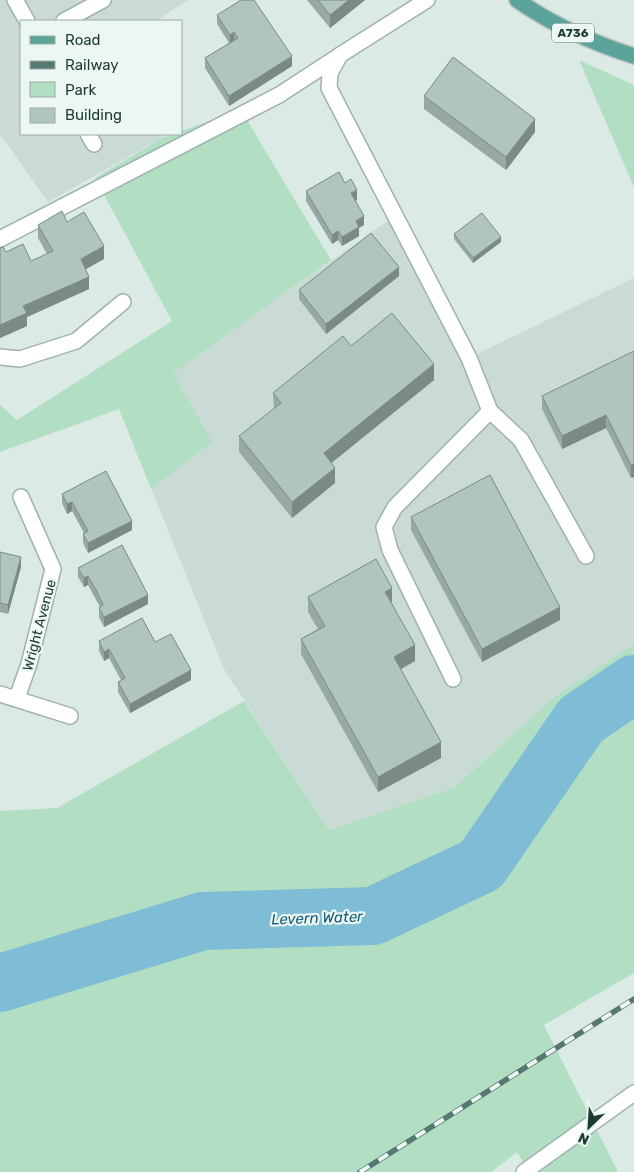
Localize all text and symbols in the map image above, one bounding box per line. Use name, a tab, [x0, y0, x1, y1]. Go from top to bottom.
legend	[20, 20, 182, 135]
road number: A736	[552, 23, 594, 42]
text: Road	[65, 31, 101, 49]
text: Railway	[65, 56, 119, 74]
text: Park	[65, 81, 96, 99]
text: Building	[65, 106, 122, 124]
street label: Wright Avenue	[19, 577, 60, 673]
water label: Levern Water	[271, 907, 364, 929]
north arrow	[564, 1102, 614, 1152]
text: N	[576, 1128, 592, 1148]

